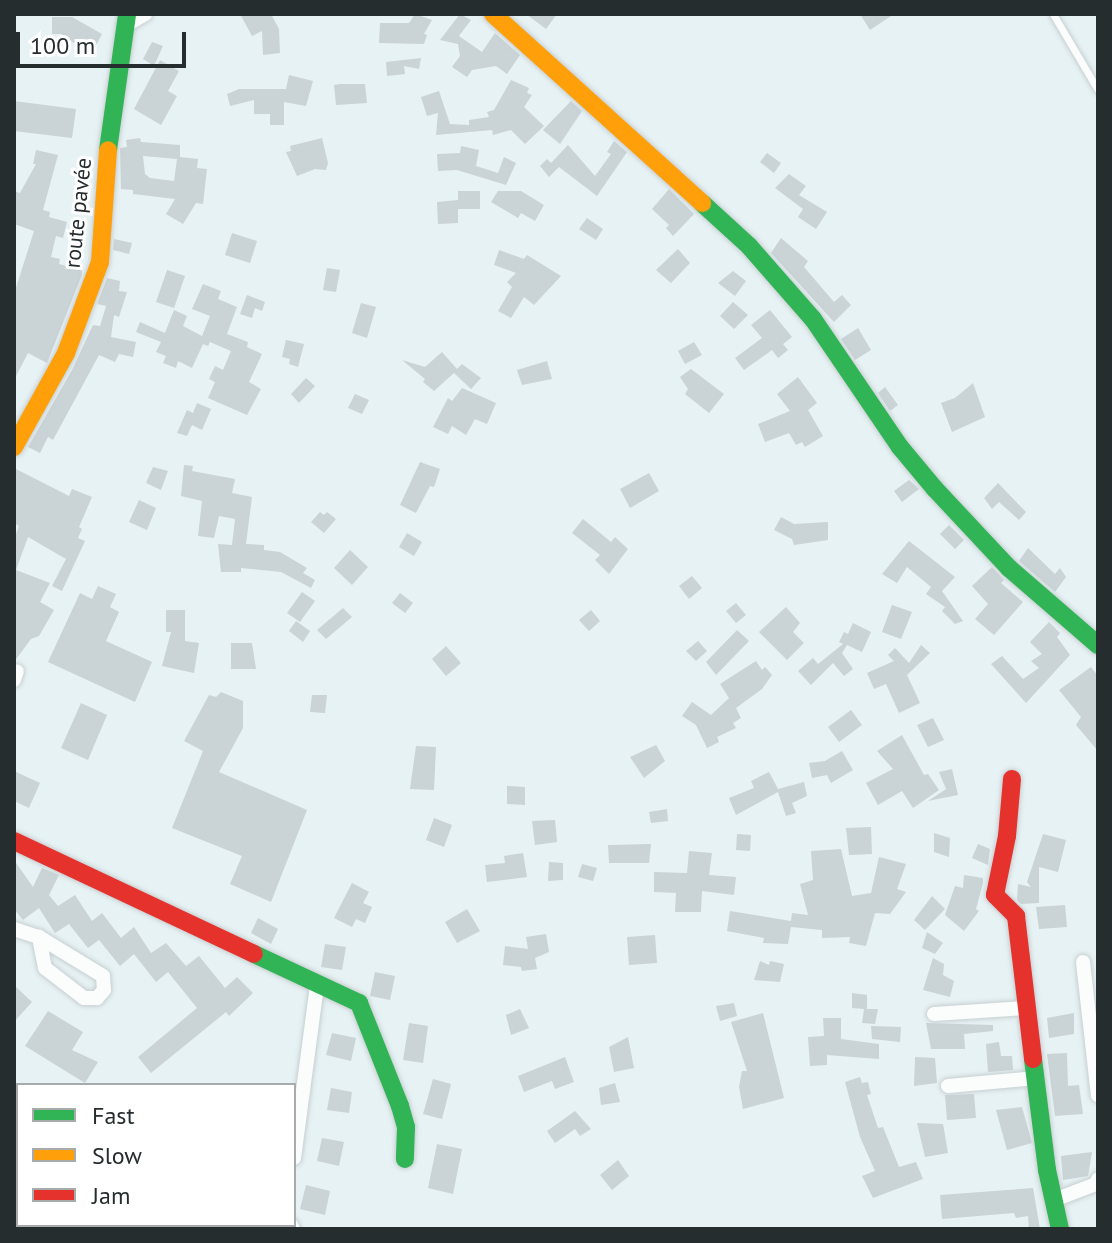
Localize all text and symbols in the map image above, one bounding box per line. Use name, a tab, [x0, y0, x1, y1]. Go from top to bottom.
scale bar	[20, 16, 190, 66]
text: 100 m	[30, 30, 95, 61]
street label: route pavée	[59, 157, 97, 269]
legend	[16, 1083, 296, 1227]
text: Fast	[92, 1100, 135, 1131]
text: Slow	[92, 1140, 142, 1171]
text: Jam	[92, 1180, 130, 1211]

